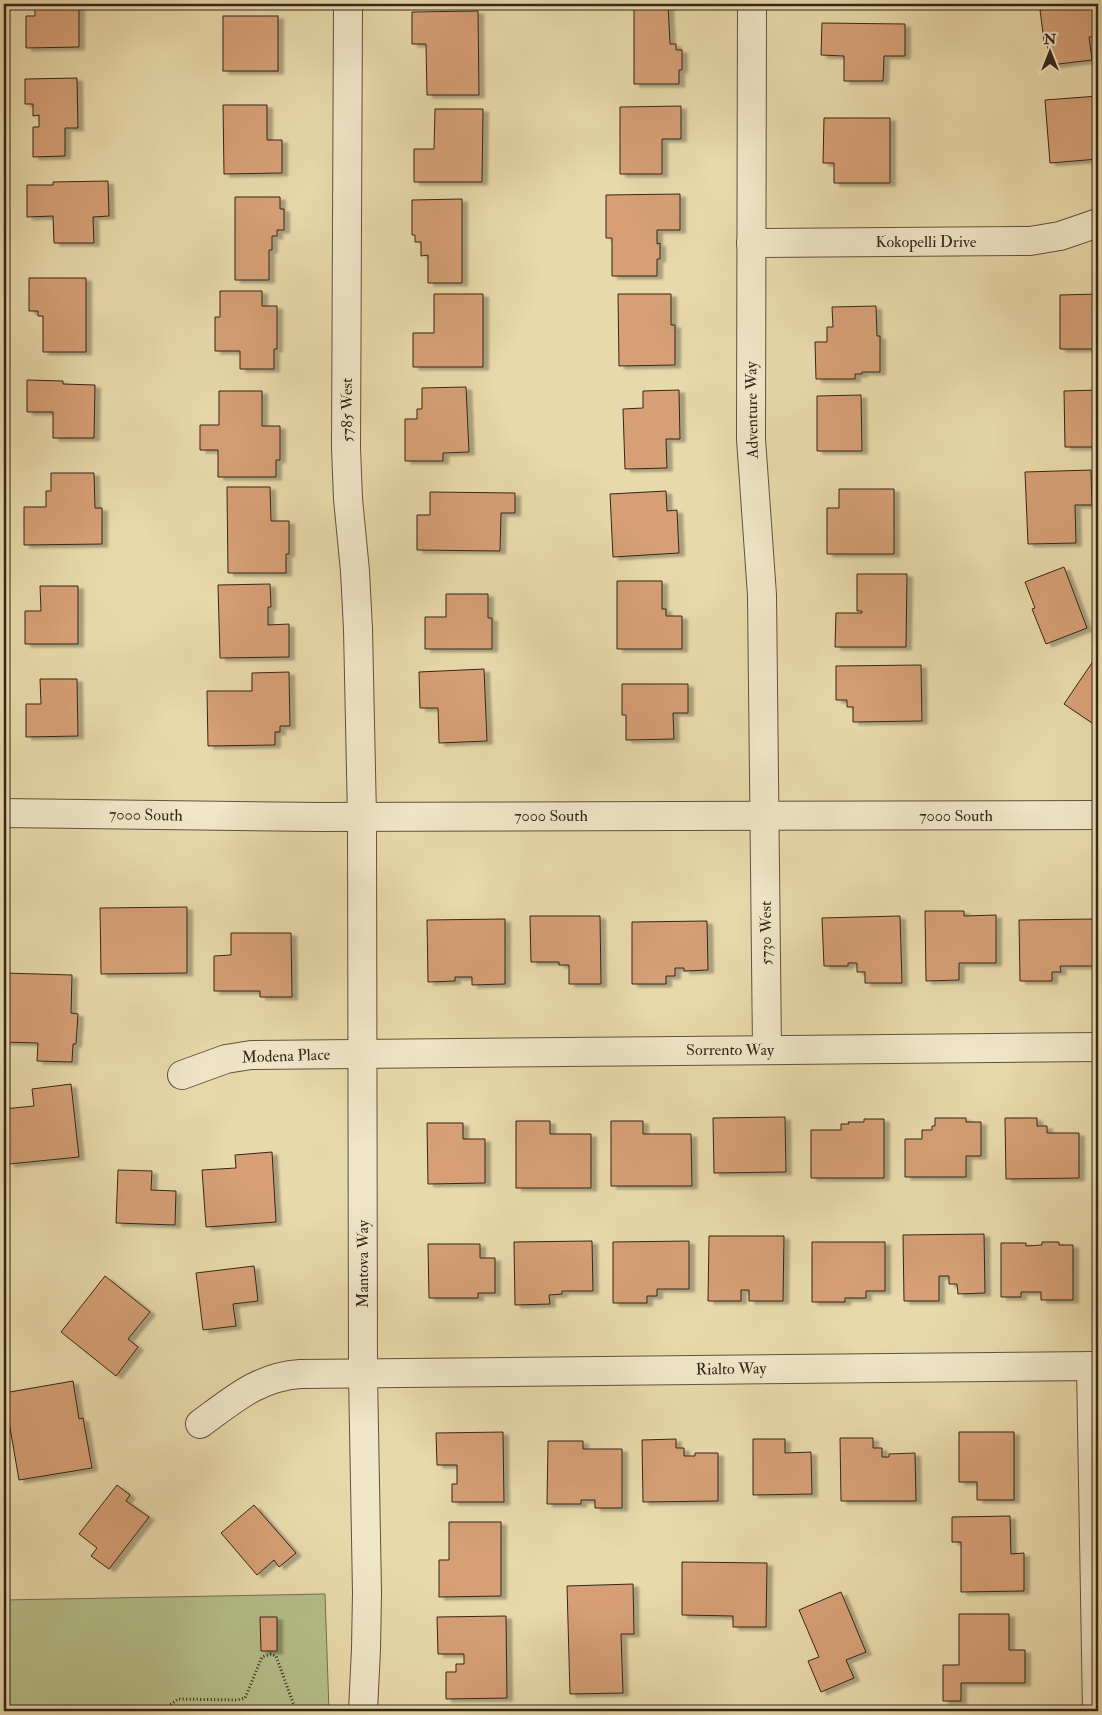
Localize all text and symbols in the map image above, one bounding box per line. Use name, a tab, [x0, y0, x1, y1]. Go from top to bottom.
north arrow	[1024, 28, 1074, 78]
text: N	[1043, 31, 1057, 48]
street label: Kokopelli Drive	[876, 232, 977, 253]
street label: Adventure Way	[741, 360, 763, 460]
street label: 5785 West	[337, 378, 357, 442]
street label: 7000 South	[109, 804, 184, 826]
street label: 7000 South	[514, 806, 588, 826]
street label: 7000 South	[919, 806, 993, 826]
street label: 5730 West	[756, 901, 776, 965]
street label: Sorrento Way	[686, 1040, 775, 1060]
street label: Modena Place	[241, 1044, 331, 1068]
street label: Mantova Way	[353, 1219, 373, 1308]
street label: Rialto Way	[695, 1358, 768, 1380]

